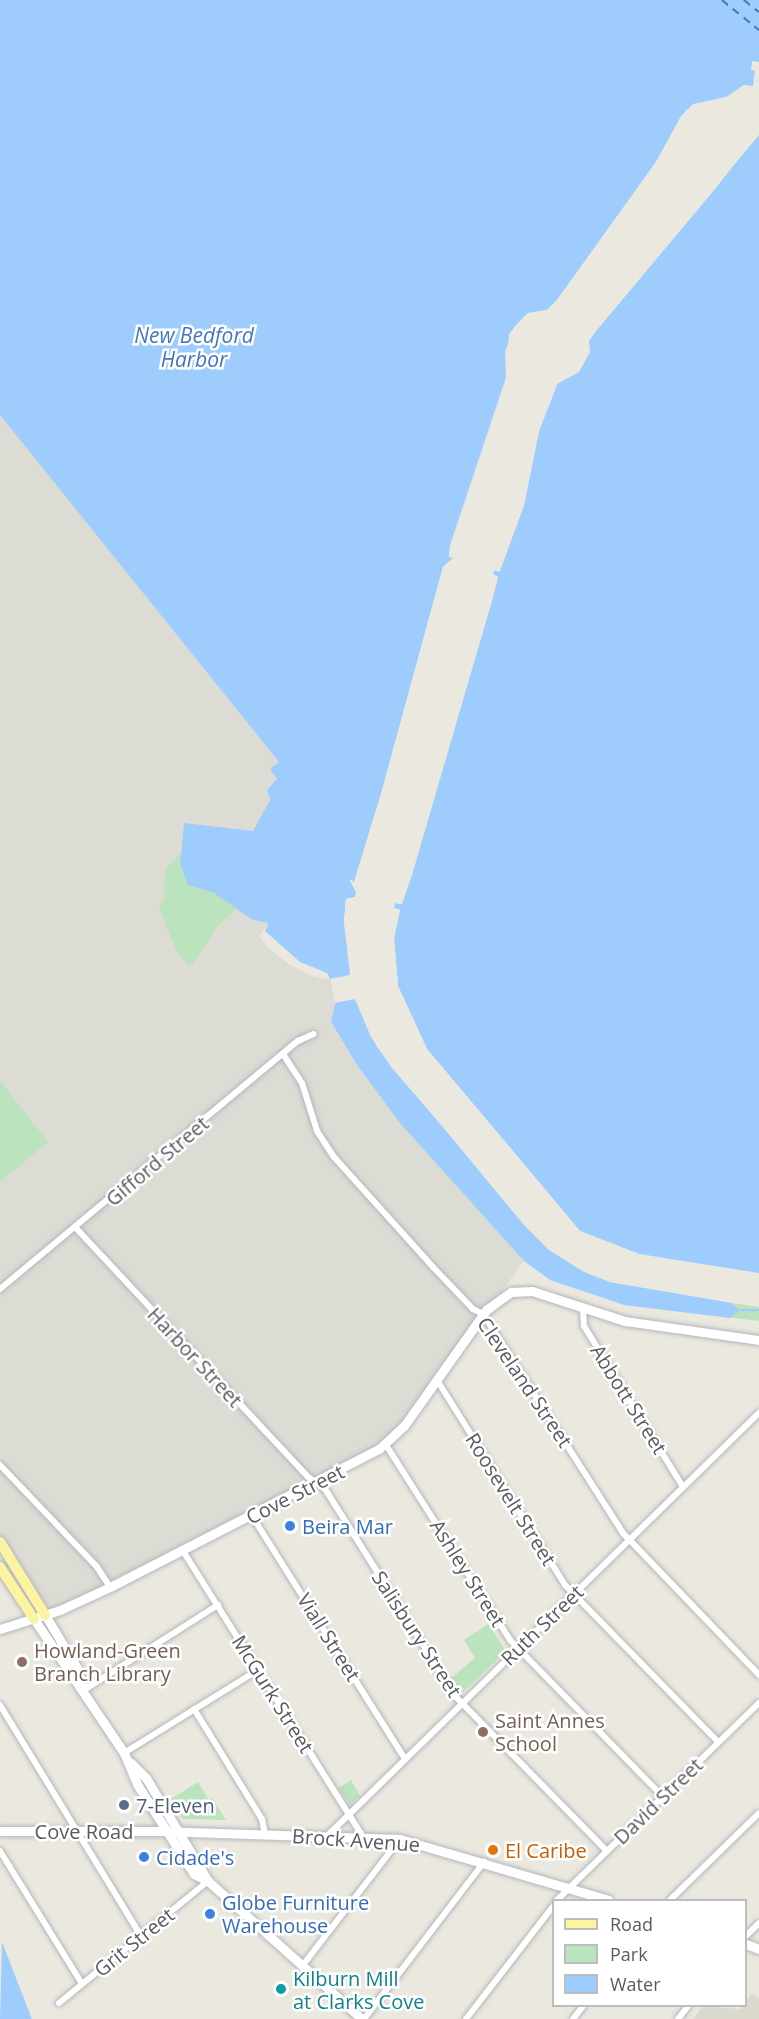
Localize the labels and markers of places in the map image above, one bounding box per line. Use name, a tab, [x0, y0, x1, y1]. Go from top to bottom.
place label: Beira Mar	[302, 1514, 393, 1538]
marker: Beira Mar	[283, 1519, 297, 1533]
place label: Howland-Green Branch Library	[34, 1638, 181, 1685]
marker: Howland-Green Branch Library	[15, 1655, 29, 1669]
place label: Saint Annes School	[495, 1708, 605, 1755]
marker: Saint Annes School	[476, 1725, 490, 1739]
place label: 7-Eleven	[136, 1793, 215, 1817]
marker: 7-Eleven	[117, 1798, 131, 1812]
place label: El Caribe	[505, 1838, 587, 1862]
marker: El Caribe	[486, 1843, 500, 1857]
place label: Cidade's	[156, 1845, 234, 1869]
marker: Cidade's	[137, 1850, 151, 1864]
place label: Globe Furniture Warehouse	[222, 1890, 369, 1937]
marker: Globe Furniture Warehouse	[203, 1907, 217, 1921]
place label: Kilburn Mill at Clarks Cove	[293, 1966, 424, 2013]
marker: Kilburn Mill at Clarks Cove	[274, 1982, 288, 1996]

